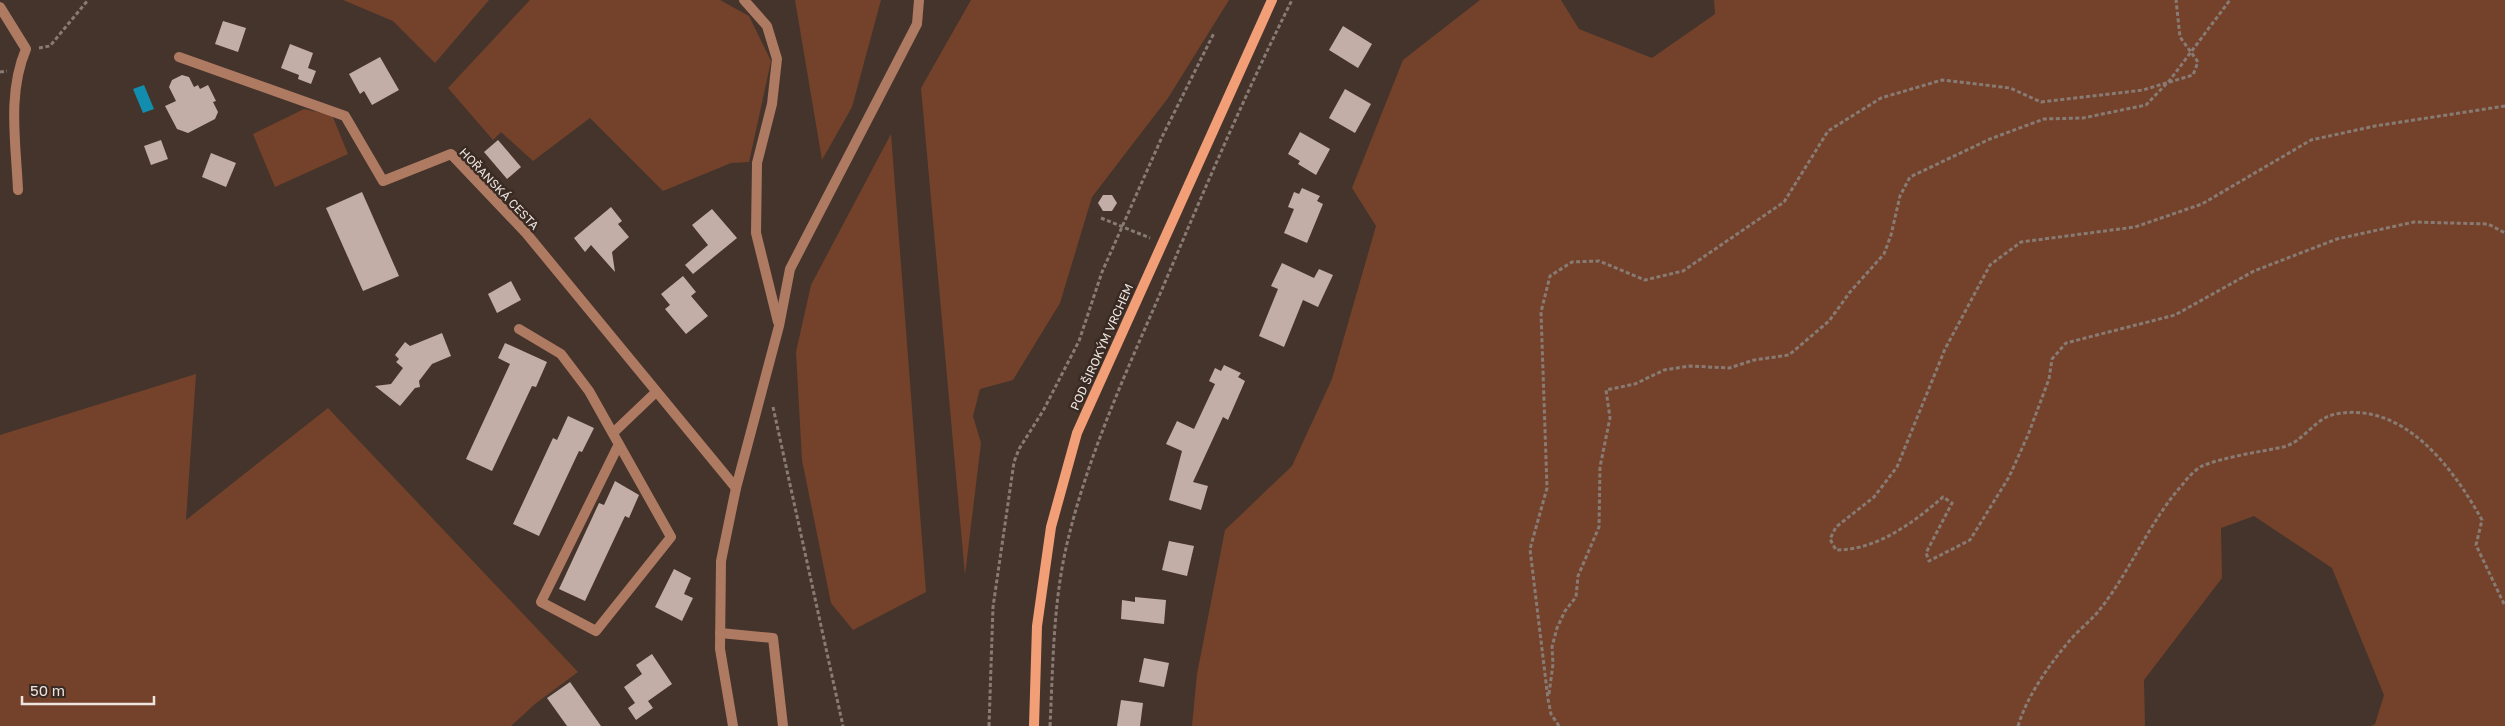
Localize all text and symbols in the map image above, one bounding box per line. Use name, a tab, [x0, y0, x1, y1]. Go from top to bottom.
street label: HOŘANSKÁ CESTA	[456, 145, 542, 233]
street label: POD ŠIROKÝM VRCHEM	[1067, 281, 1136, 412]
scale bar	[22, 674, 155, 706]
text: 50 m	[30, 681, 65, 699]

